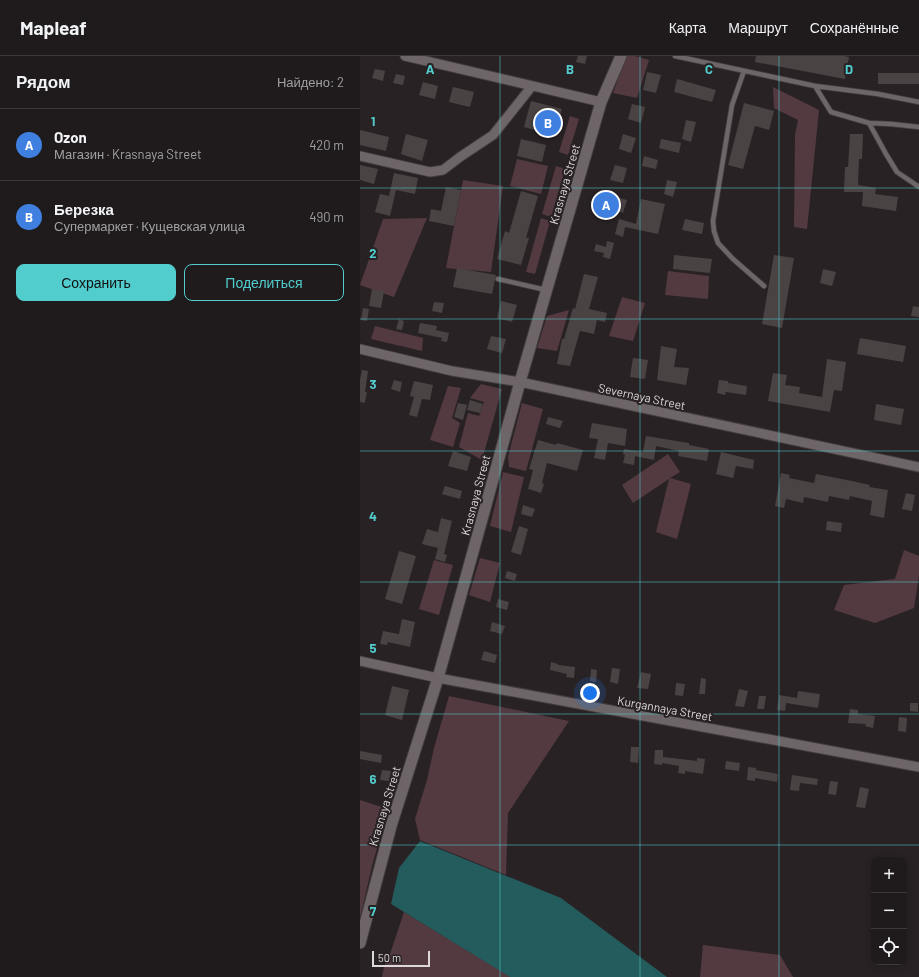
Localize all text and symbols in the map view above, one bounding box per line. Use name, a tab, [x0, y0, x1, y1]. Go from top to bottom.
text: Mapleaf	[20, 16, 87, 39]
text: Карта	[669, 19, 706, 36]
text: Маршрут	[728, 19, 788, 36]
text: Сохранённые	[810, 19, 899, 36]
text: A	[426, 61, 435, 77]
text: B	[566, 61, 574, 77]
text: C	[705, 61, 713, 77]
text: D	[845, 61, 853, 77]
text: Рядом	[16, 71, 71, 91]
text: Найдено: 2	[277, 74, 344, 90]
pin: B	[535, 108, 561, 138]
text: 1	[371, 113, 375, 129]
text: Ozon	[54, 128, 87, 146]
text: A	[25, 137, 33, 153]
text: 420 m	[309, 137, 344, 153]
street label: Krasnaya Street	[546, 142, 582, 226]
text: Магазин · Krasnaya Street	[54, 146, 202, 162]
pin: A	[593, 190, 619, 220]
text: Березка	[54, 200, 114, 218]
text: B	[25, 209, 33, 225]
text: 490 m	[309, 209, 344, 225]
text: Супермаркет · Кущевская улица	[54, 218, 245, 234]
text: 2	[369, 245, 377, 261]
button: Сохранить	[16, 264, 176, 301]
button: Поделиться	[184, 264, 344, 301]
text: 3	[369, 376, 377, 392]
street label: Severnaya Street	[597, 380, 687, 412]
street label: Krasnaya Street	[458, 453, 492, 537]
text: 4	[369, 508, 377, 524]
text: 5	[369, 640, 377, 656]
your location	[580, 683, 600, 703]
street label: Kurgannaya Street	[616, 693, 714, 723]
street label: Krasnaya Street	[365, 764, 403, 848]
text: 6	[370, 771, 377, 787]
map controls	[871, 857, 907, 965]
button: +	[871, 857, 907, 893]
button: −	[871, 893, 907, 929]
text: 7	[370, 903, 377, 919]
button: locate	[871, 929, 907, 965]
scale bar	[372, 949, 430, 968]
text: 50 m	[378, 951, 401, 964]

